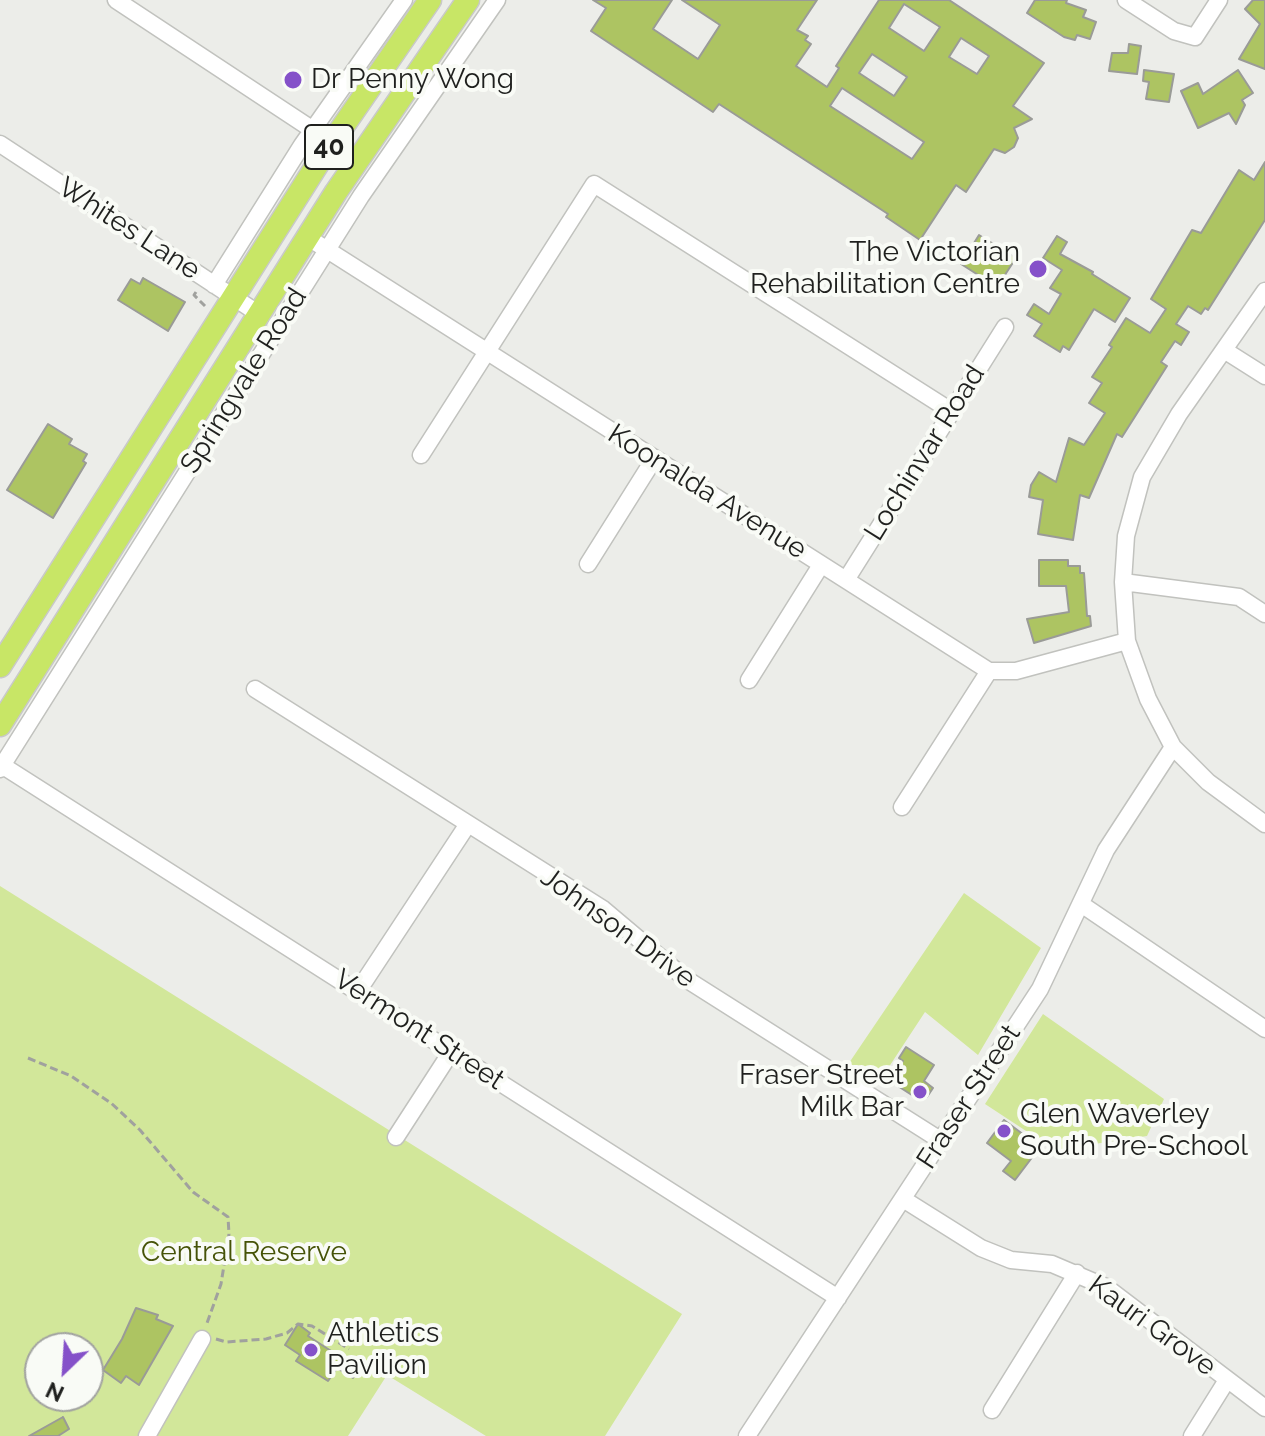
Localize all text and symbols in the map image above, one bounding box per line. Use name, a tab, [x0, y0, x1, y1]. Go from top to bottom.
place label: Dr Penny Wong	[311, 63, 514, 97]
marker: Dr Penny Wong	[282, 69, 304, 91]
road number: 40	[305, 125, 353, 169]
street label: Whites Lane	[52, 171, 206, 287]
place label: The Victorian Rehabilitation Centre	[750, 236, 1020, 302]
marker: The Victorian Rehabilitation Centre	[1027, 258, 1049, 280]
street label: Springvale Road	[174, 282, 314, 480]
street label: Lochinvar Road	[858, 359, 992, 547]
street label: Koonalda Avenue	[602, 417, 812, 567]
street label: Johnson Drive	[534, 861, 702, 995]
street label: Vermont Street	[328, 963, 510, 1097]
street label: Fraser Street	[910, 1019, 1028, 1175]
place label: Fraser Street Milk Bar	[739, 1059, 904, 1125]
marker: Fraser Street Milk Bar	[911, 1083, 929, 1101]
place label: Glen Waverley South Pre-School	[1020, 1098, 1248, 1164]
marker: Glen Waverley South Pre-School	[995, 1122, 1013, 1140]
park label: Central Reserve	[141, 1236, 347, 1270]
street label: Kauri Grove	[1082, 1269, 1222, 1383]
place label: Athletics Pavilion	[327, 1317, 439, 1383]
north arrow	[24, 1332, 104, 1412]
marker: Athletics Pavilion	[302, 1341, 320, 1359]
text: N	[42, 1377, 68, 1407]

